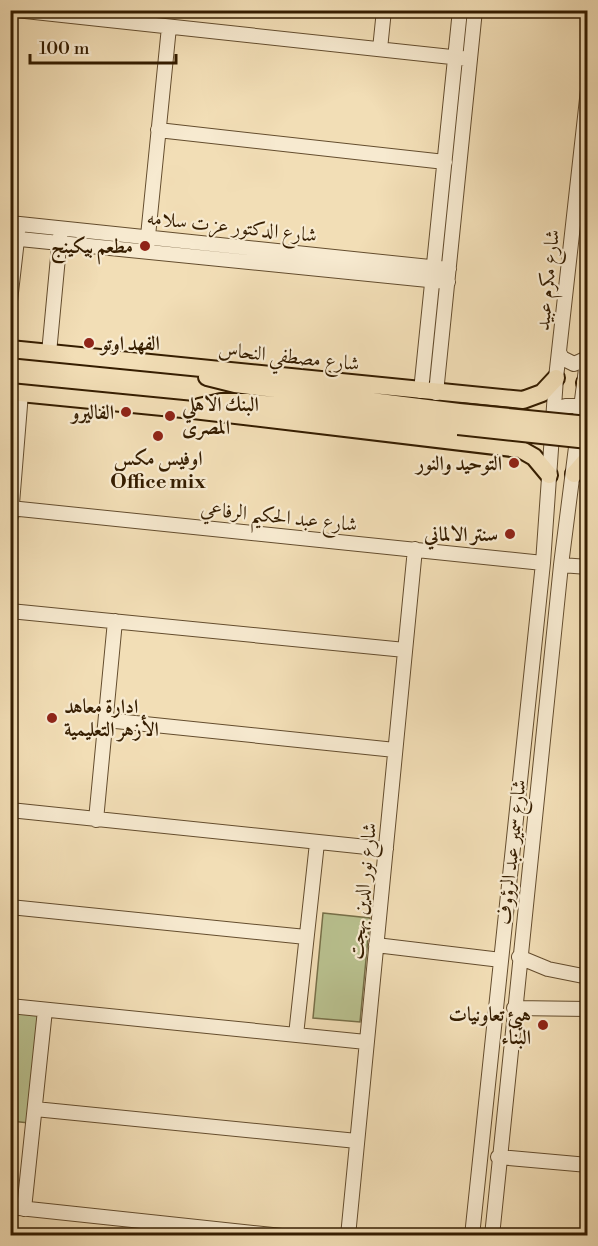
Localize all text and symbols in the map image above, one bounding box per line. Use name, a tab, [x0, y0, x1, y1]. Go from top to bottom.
scale bar	[30, 27, 176, 65]
text: 100 m	[39, 37, 90, 60]
street label: شارع الدكتور عزت سلامه	[145, 206, 318, 253]
street label: شارع مكرم عبيد	[531, 228, 570, 332]
place label: مطعم بيكينج	[51, 235, 133, 265]
marker: مطعم بيكينج	[138, 239, 152, 253]
place label: الفهد اوتو	[99, 332, 160, 357]
marker: الفهد اوتو	[82, 336, 96, 350]
street label: شارع مصطفي النحاس	[216, 338, 361, 383]
place label: البنك الاهلي المصرى	[181, 393, 259, 441]
place label: الفاليرو	[70, 401, 114, 426]
marker: الفاليرو	[119, 405, 133, 419]
marker: البنك الاهلي المصرى	[163, 409, 177, 423]
marker: اوفيس مكس Office mix	[151, 429, 165, 443]
place label: اوفيس مكس Office mix	[110, 447, 206, 495]
place label: التوحيد والنور	[414, 452, 502, 477]
marker: التوحيد والنور	[507, 456, 521, 470]
street label: شارع عبد الحكيم الرفاعي	[199, 497, 358, 544]
place label: سنتر الالماني	[423, 523, 498, 550]
marker: سنتر الالماني	[503, 527, 517, 541]
place label: ادارة معاهد الأزهر التعليمية	[64, 695, 159, 743]
marker: ادارة معاهد الأزهر التعليمية	[45, 711, 59, 725]
street label: شارع سمير عبد الرؤوف	[492, 778, 537, 926]
street label: شارع نور الدين بهجت	[344, 822, 387, 961]
place label: هيئ تعاونيات البناء	[449, 1003, 531, 1051]
marker: هيئ تعاونيات البناء	[536, 1018, 550, 1032]

